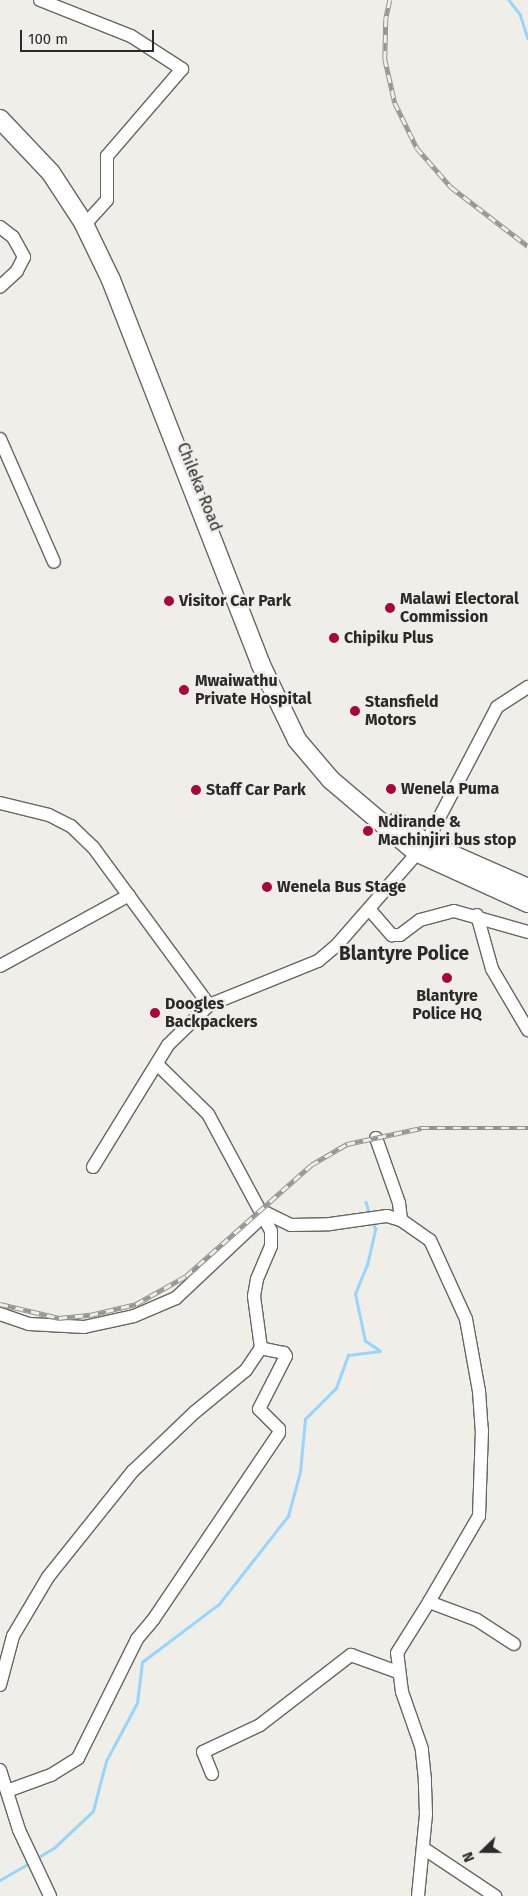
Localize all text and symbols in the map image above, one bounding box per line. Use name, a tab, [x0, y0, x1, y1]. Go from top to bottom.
scale bar	[22, 20, 156, 52]
text: 100 m	[28, 30, 68, 48]
street label: Chileka Road	[173, 440, 225, 534]
place label: Malawi Electoral Commission	[400, 589, 519, 627]
place label: Visitor Car Park	[179, 591, 291, 611]
marker: Visitor Car Park	[163, 595, 175, 607]
marker: Malawi Electoral Commission	[384, 602, 396, 614]
place label: Chipiku Plus	[344, 628, 434, 648]
marker: Chipiku Plus	[328, 632, 340, 644]
place label: Mwaiwathu Private Hospital	[195, 671, 311, 709]
marker: Mwaiwathu Private Hospital	[177, 683, 191, 697]
place label: Stansfield Motors	[365, 692, 439, 730]
marker: Stansfield Motors	[349, 705, 361, 717]
place label: Wenela Puma	[401, 779, 499, 799]
place label: Staff Car Park	[206, 780, 306, 800]
marker: Wenela Puma	[385, 783, 397, 795]
marker: Staff Car Park	[190, 784, 202, 796]
place label: Ndirande & Machinjiri bus stop	[378, 812, 516, 850]
marker: Ndirande & Machinjiri bus stop	[362, 825, 374, 837]
place label: Wenela Bus Stage	[277, 877, 406, 897]
marker: Wenela Bus Stage	[261, 881, 273, 893]
district label: Blantyre Police	[339, 943, 469, 965]
marker: Blantyre Police HQ	[441, 972, 453, 984]
place label: Blantyre Police HQ	[412, 986, 482, 1024]
place label: Doogles Backpackers	[165, 994, 257, 1032]
marker: Doogles Backpackers	[149, 1007, 161, 1019]
north arrow	[458, 1826, 508, 1876]
text: N	[459, 1849, 478, 1864]

